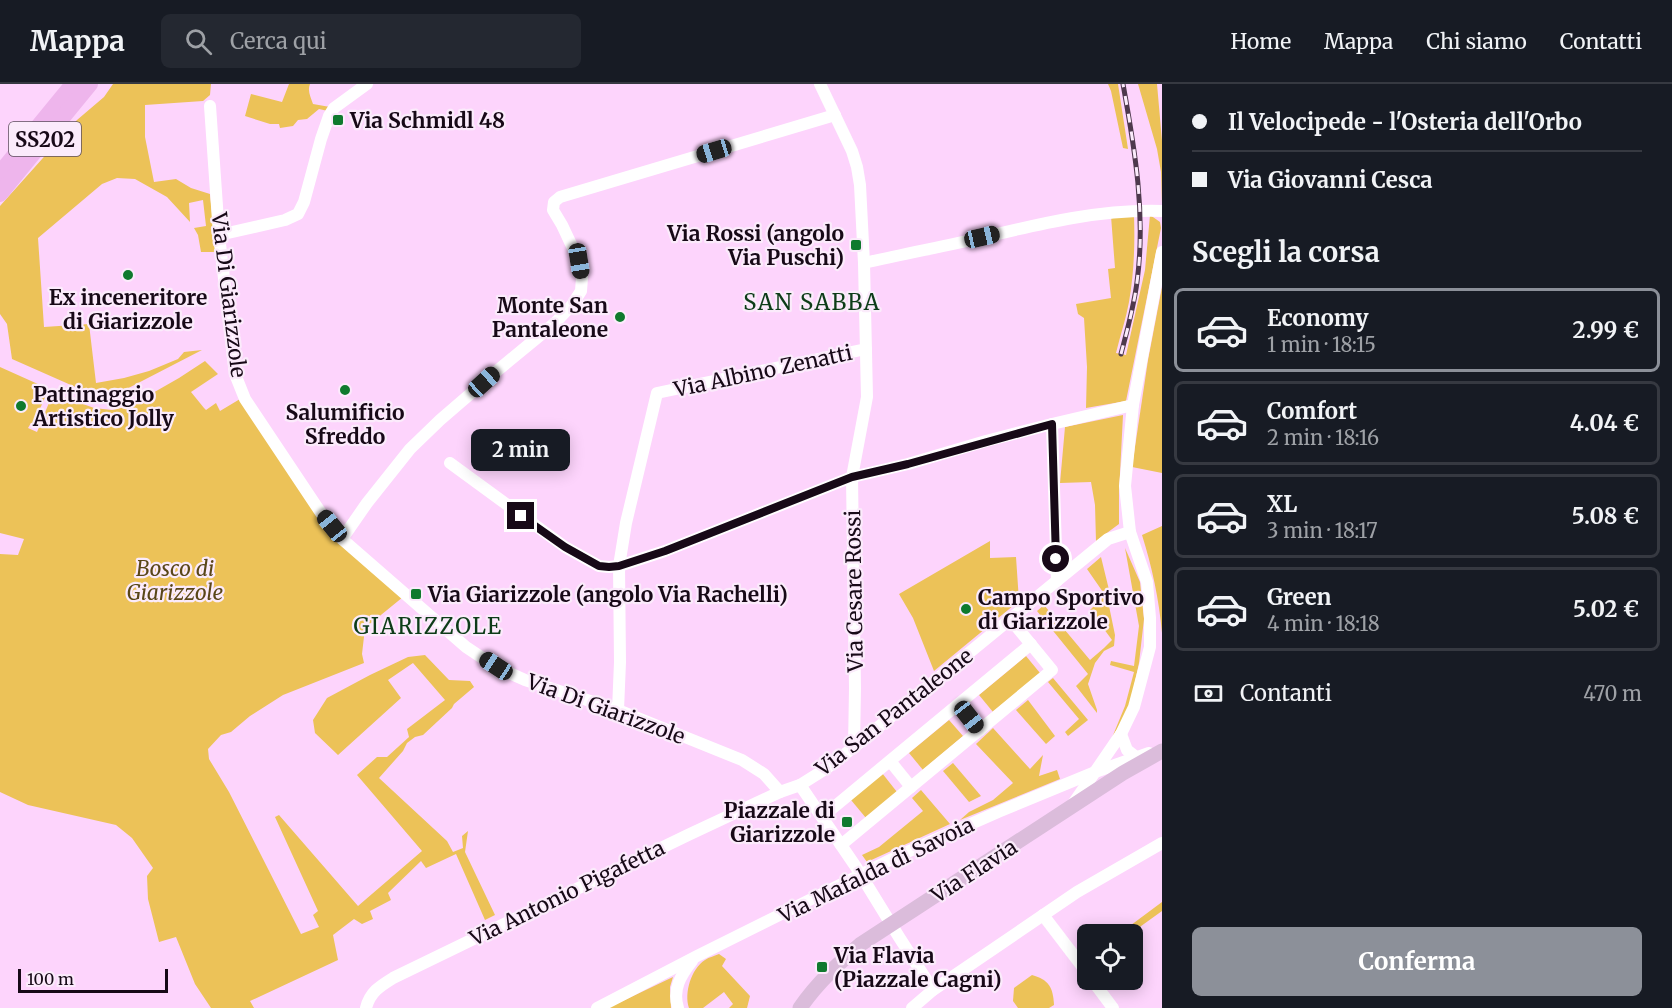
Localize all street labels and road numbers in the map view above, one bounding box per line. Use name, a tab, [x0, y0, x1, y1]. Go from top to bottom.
road number: SS202	[9, 122, 81, 156]
street label: Via Di Giarizzole	[205, 210, 253, 379]
street label: Via Albino Zenatti	[670, 339, 855, 403]
street label: Via Cesare Rossi	[839, 510, 869, 673]
street label: Via San Pantaleone	[809, 642, 978, 783]
street label: Via Di Giarizzole	[522, 668, 689, 750]
street label: Via Mafalda di Savoia	[773, 811, 978, 930]
street label: Via Flavia	[925, 833, 1022, 909]
street label: Via Antonio Pigafetta	[464, 834, 669, 952]

